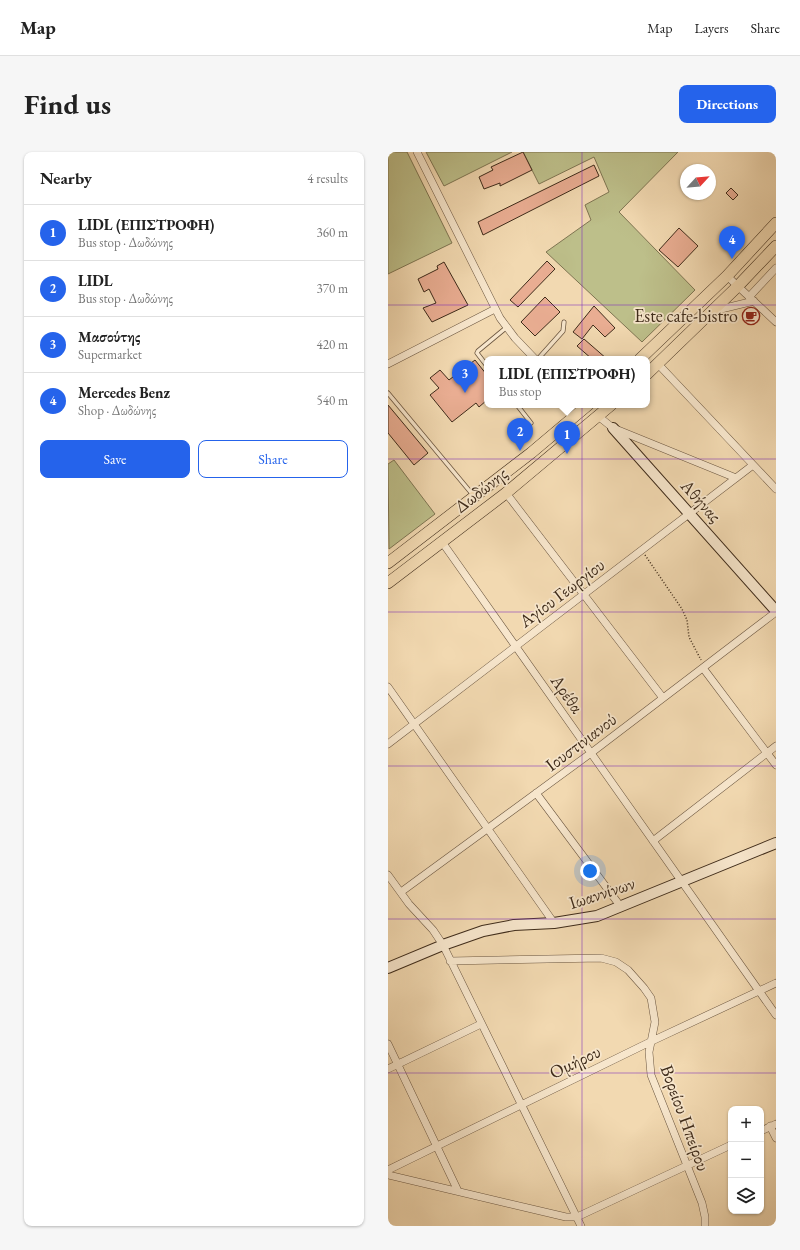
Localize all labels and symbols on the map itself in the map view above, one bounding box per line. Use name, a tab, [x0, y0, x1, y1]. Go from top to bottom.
north arrow	[680, 164, 716, 200]
pin: 4	[719, 226, 745, 259]
place label: Este cafe-bistro	[634, 304, 738, 327]
cafe icon: Este cafe-bistro	[741, 306, 761, 326]
pin: 3	[452, 360, 478, 393]
pin: 2	[507, 418, 533, 451]
pin: 1	[554, 421, 580, 454]
street label: Δωδώνης	[449, 462, 512, 518]
street label: Αθήνας	[675, 474, 727, 527]
street label: Αγίου Γεωργίου	[513, 553, 609, 633]
street label: Αρέθα	[545, 669, 589, 718]
street label: Ιουστινιανού	[540, 707, 621, 776]
your location	[580, 861, 600, 881]
street label: Ιωαννίνων	[566, 871, 638, 914]
street label: Ομήρου	[545, 1039, 604, 1084]
street label: Βορείου Ηπείρου	[656, 1062, 715, 1174]

